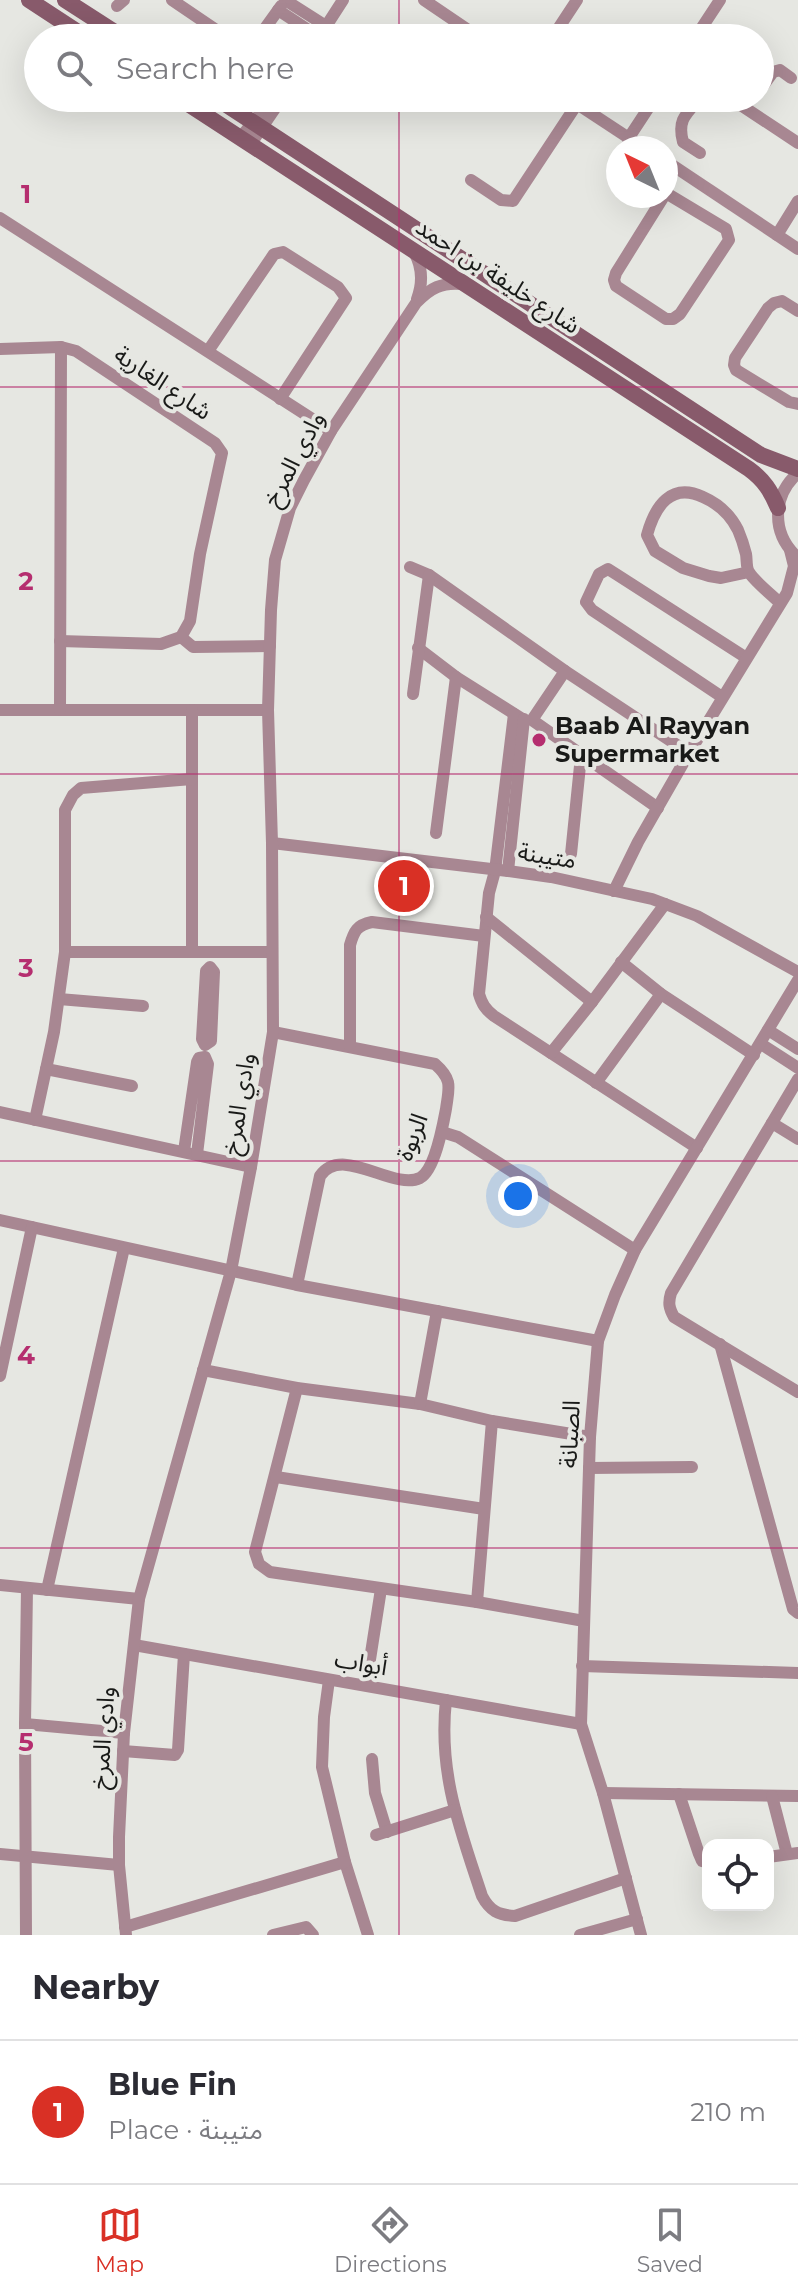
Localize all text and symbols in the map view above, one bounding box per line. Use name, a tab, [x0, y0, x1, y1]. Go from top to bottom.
search box	[24, 24, 774, 112]
icon: search	[52, 46, 96, 90]
text: Search here	[116, 50, 294, 87]
north arrow	[606, 136, 678, 208]
text: 1	[21, 178, 31, 210]
street label: شارع خليفة بن احمد	[409, 212, 586, 342]
street label: شارع الغارية	[107, 339, 218, 428]
street label: وادي المرخ	[257, 406, 335, 513]
text: 2	[18, 565, 34, 597]
place label: Baab Al Rayyan Supermarket	[555, 711, 750, 768]
marker: Baab Al Rayyan Supermarket	[530, 731, 548, 749]
street label: متيبنة	[516, 837, 578, 874]
pin: 1	[378, 856, 430, 916]
text: 3	[17, 952, 34, 984]
street label: وادي المرخ	[216, 1051, 265, 1158]
street label: الربوة	[389, 1109, 434, 1165]
your location	[498, 1176, 538, 1216]
text: 4	[17, 1339, 35, 1371]
street label: الصبانة	[553, 1399, 586, 1469]
street label: أبواب	[332, 1643, 390, 1681]
street label: وادي المرخ	[84, 1686, 125, 1791]
text: 5	[18, 1726, 34, 1758]
map controls	[702, 1839, 774, 1911]
button: locate	[702, 1839, 774, 1911]
text: Nearby	[32, 1966, 159, 2008]
text: Blue Fin	[108, 2066, 237, 2103]
text: 1	[53, 2096, 63, 2128]
text: 210 m	[690, 2096, 766, 2128]
text: Place · متيبنة	[108, 2114, 263, 2146]
tab: Map	[95, 2203, 144, 2278]
tab: Directions	[334, 2203, 447, 2278]
tab: Saved	[637, 2203, 703, 2278]

